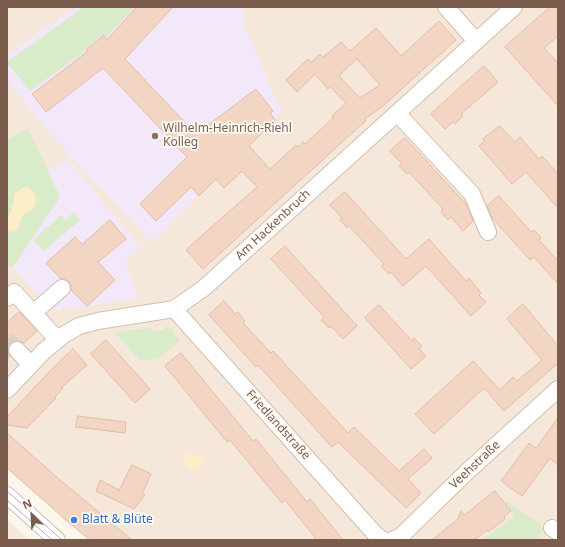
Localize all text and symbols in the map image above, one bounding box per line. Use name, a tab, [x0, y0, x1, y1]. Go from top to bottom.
place label: Wilhelm-Heinrich-Riehl Kolleg	[163, 122, 292, 150]
marker: Wilhelm-Heinrich-Riehl Kolleg	[150, 131, 160, 141]
street label: Am Hackenbruch	[233, 187, 313, 263]
street label: Friedlandstraße	[243, 387, 313, 463]
street label: Veehstraße	[447, 438, 503, 492]
north arrow	[12, 495, 52, 535]
text: N	[20, 495, 34, 512]
place label: Blatt & Blüte	[82, 513, 153, 527]
marker: Blatt & Blüte	[69, 515, 79, 525]

